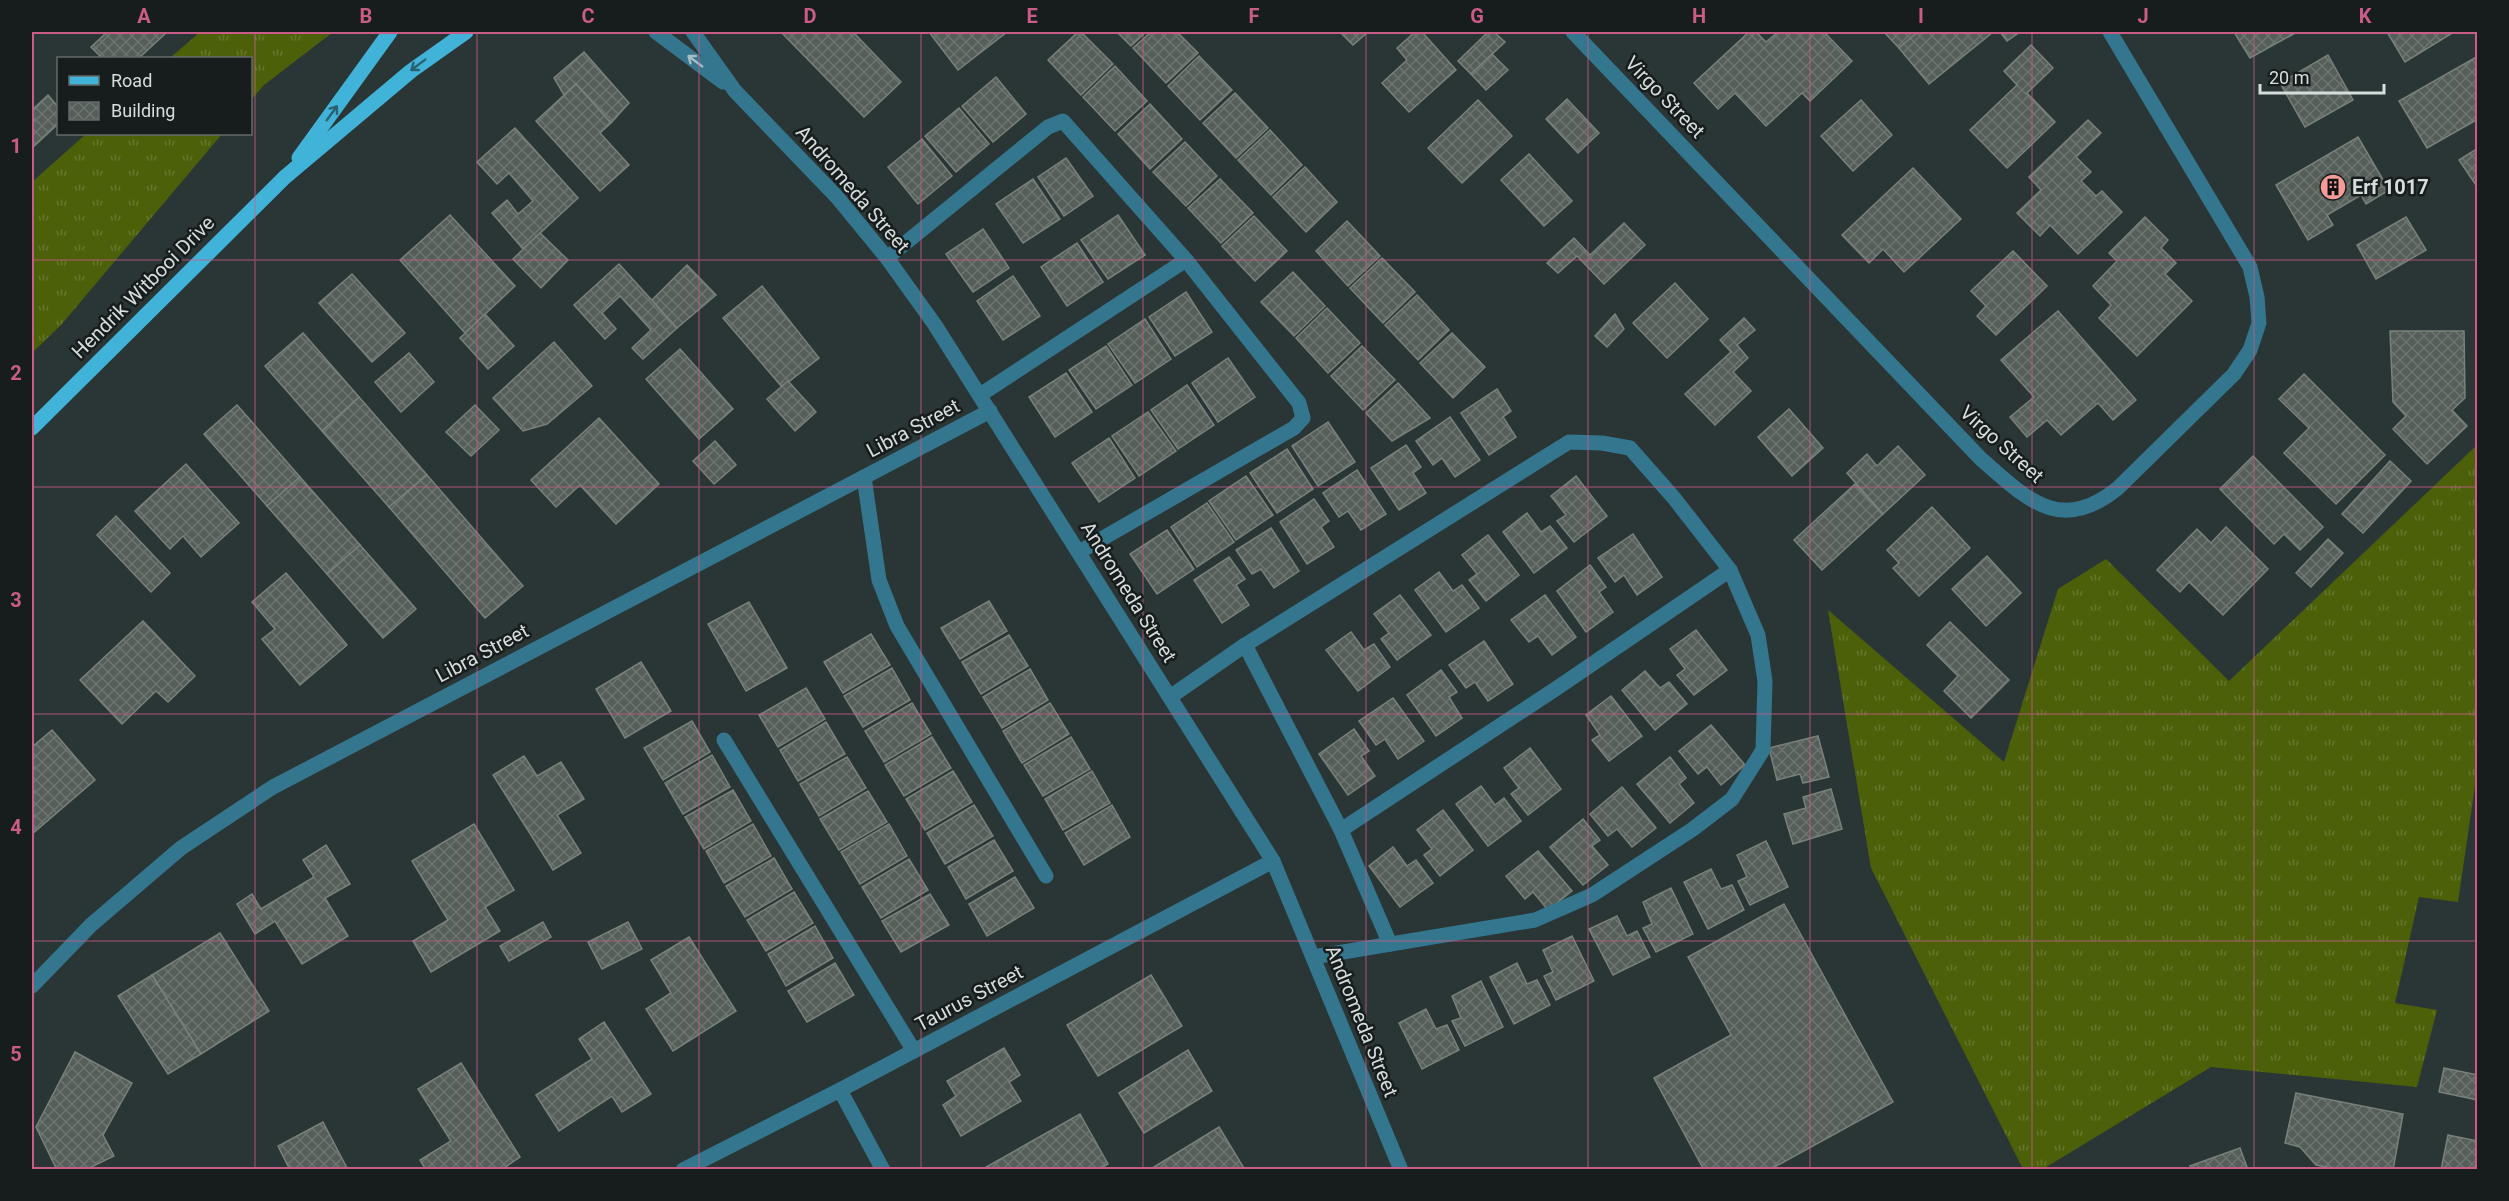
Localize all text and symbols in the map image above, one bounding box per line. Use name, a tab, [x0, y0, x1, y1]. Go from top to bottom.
text: A	[137, 4, 151, 28]
text: B	[360, 4, 372, 28]
text: C	[581, 4, 595, 28]
text: D	[804, 4, 817, 28]
text: E	[1026, 4, 1038, 28]
text: F	[1249, 4, 1260, 28]
text: G	[1470, 4, 1484, 28]
text: H	[1692, 4, 1706, 28]
text: I	[1918, 4, 1924, 28]
text: J	[2137, 4, 2149, 28]
text: K	[2359, 4, 2372, 28]
street label: Virgo Street	[1620, 51, 1710, 143]
one-way arrow	[688, 55, 704, 68]
legend	[57, 57, 252, 135]
scale bar	[2260, 57, 2384, 95]
one-way arrow	[411, 59, 427, 72]
text: 20 m	[2269, 67, 2309, 88]
text: Road	[111, 70, 152, 91]
text: Building	[111, 100, 175, 121]
one-way arrow	[326, 105, 338, 121]
street label: Andromeda Street	[791, 120, 915, 258]
text: 1	[10, 134, 22, 158]
building icon: Erf 1017	[2318, 172, 2348, 202]
place label: Erf 1017	[2352, 175, 2429, 199]
street label: Hendrik Witbooi Drive	[67, 211, 219, 363]
text: 2	[10, 361, 22, 385]
street label: Libra Street	[862, 393, 964, 463]
street label: Virgo Street	[1955, 400, 2049, 488]
street label: Andromeda Street	[1076, 517, 1182, 667]
text: 3	[10, 588, 22, 612]
street label: Libra Street	[431, 618, 533, 688]
text: 4	[10, 815, 22, 839]
street label: Andromeda Street	[1321, 942, 1403, 1100]
street label: Taurus Street	[911, 960, 1027, 1036]
text: 5	[10, 1042, 22, 1066]

